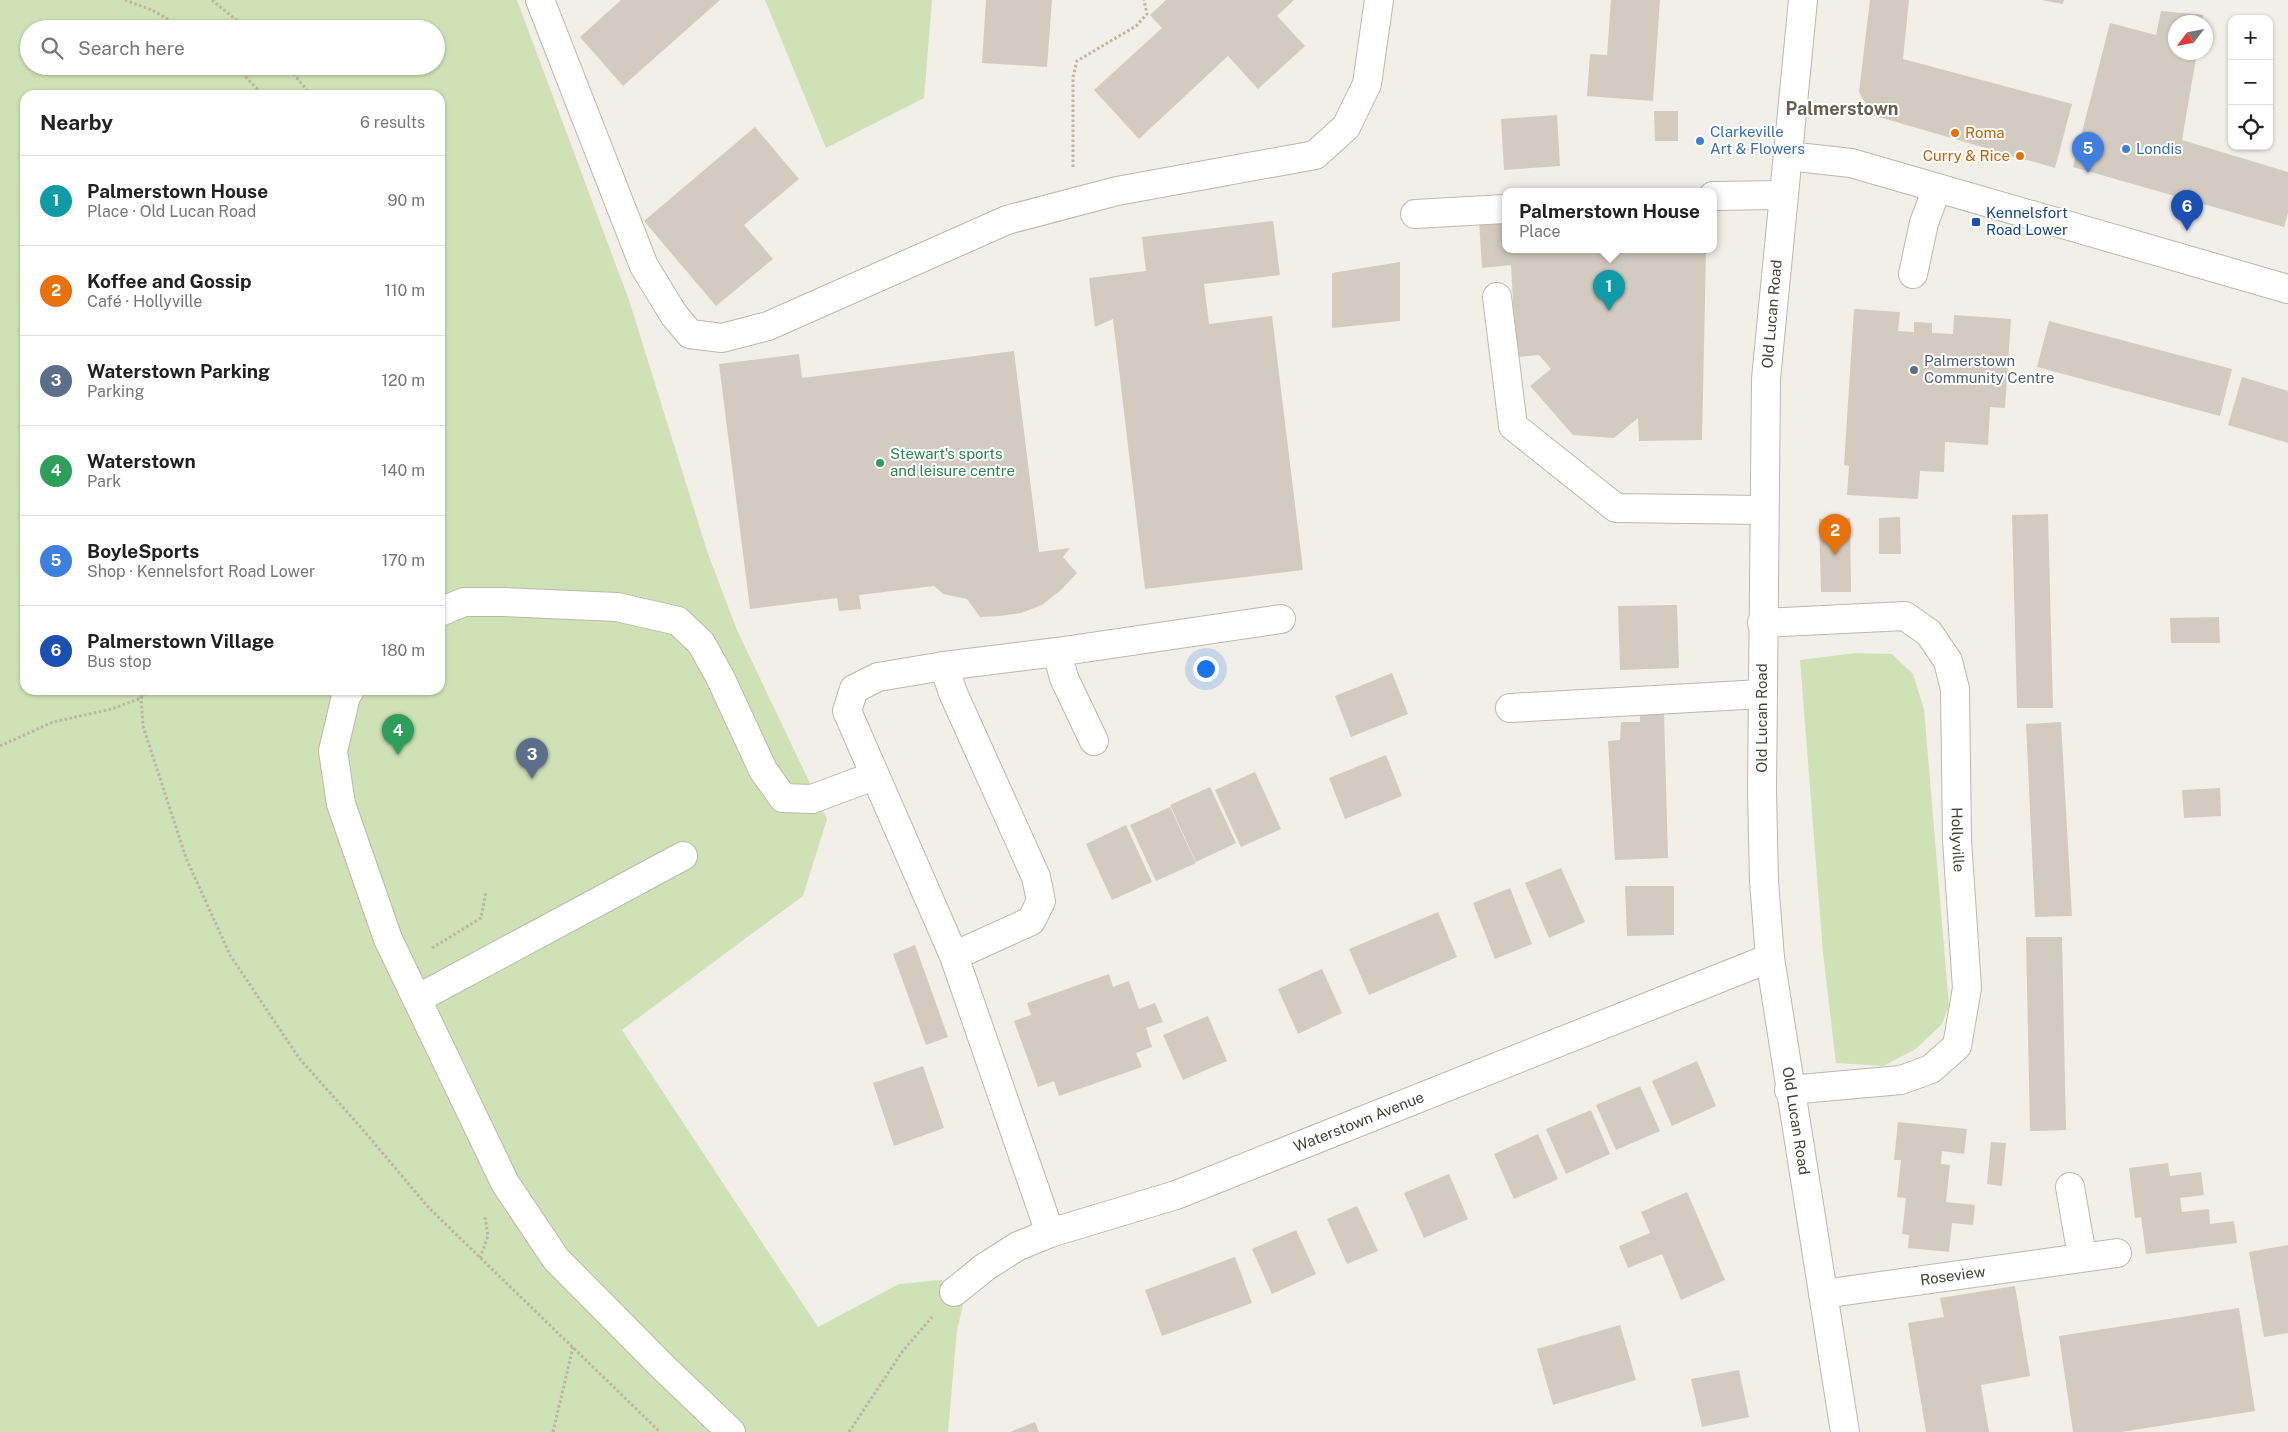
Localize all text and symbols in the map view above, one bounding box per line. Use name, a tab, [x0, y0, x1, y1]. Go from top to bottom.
north arrow	[2168, 15, 2213, 60]
map controls	[2228, 15, 2273, 150]
button: +	[2228, 15, 2273, 60]
search box	[20, 20, 445, 75]
icon: search	[38, 34, 66, 62]
text: Search here	[78, 37, 185, 59]
button: −	[2228, 60, 2273, 105]
district label: Palmerstown	[1785, 98, 1899, 119]
button: locate	[2228, 105, 2273, 150]
text: Nearby	[40, 110, 113, 135]
text: 6 results	[360, 113, 425, 132]
place label: Clarkeville Art & Flowers	[1710, 123, 1805, 157]
place label: Roma	[1965, 124, 2005, 141]
marker: Roma	[1949, 127, 1961, 139]
pin: 5	[2072, 132, 2104, 173]
marker: Clarkeville Art & Flowers	[1694, 135, 1706, 147]
place label: Londis	[2136, 140, 2182, 157]
marker: Londis	[2120, 143, 2132, 155]
place label: Curry & Rice	[1923, 147, 2010, 164]
marker: Curry & Rice	[2014, 150, 2026, 162]
text: Palmerstown House	[87, 180, 268, 202]
popup	[1502, 188, 1717, 253]
pin: 6	[2171, 190, 2203, 231]
text: 1	[53, 191, 59, 210]
text: 90 m	[388, 191, 425, 210]
text: Palmerstown House	[1519, 200, 1700, 222]
text: Place · Old Lucan Road	[87, 202, 256, 221]
place label: Kennelsfort Road Lower	[1986, 204, 2068, 238]
marker: Kennelsfort Road Lower	[1970, 216, 1982, 228]
text: Place	[1519, 222, 1560, 241]
street label: Old Lucan Road	[1758, 259, 1785, 369]
text: Koffee and Gossip	[87, 270, 251, 292]
pin: 1	[1593, 270, 1625, 311]
text: 2	[51, 281, 61, 300]
text: 110 m	[384, 281, 425, 300]
text: Café · Hollyville	[87, 292, 202, 311]
place label: Palmerstown Community Centre	[1924, 352, 2055, 386]
text: Waterstown Parking	[87, 360, 270, 382]
marker: Palmerstown Community Centre	[1908, 364, 1920, 376]
text: 3	[51, 371, 61, 390]
text: 120 m	[381, 371, 425, 390]
text: Parking	[87, 382, 144, 401]
place label: Stewart's sports and leisure centre	[890, 445, 1015, 479]
text: Waterstown	[87, 450, 196, 472]
marker: Stewart's sports and leisure centre	[874, 457, 886, 469]
text: 4	[51, 461, 61, 480]
text: 140 m	[381, 461, 425, 480]
text: Park	[87, 472, 121, 491]
pin: 2	[1819, 514, 1851, 555]
text: BoyleSports	[87, 540, 199, 562]
text: 5	[51, 551, 61, 570]
text: 170 m	[382, 551, 425, 570]
text: Shop · Kennelsfort Road Lower	[87, 562, 315, 581]
text: Palmerstown Village	[87, 630, 274, 652]
text: 6	[51, 641, 61, 660]
text: 180 m	[381, 641, 425, 660]
text: Bus stop	[87, 652, 151, 671]
your location	[1193, 656, 1219, 682]
street label: Old Lucan Road	[1753, 663, 1770, 773]
pin: 4	[382, 714, 414, 755]
pin: 3	[516, 738, 548, 779]
street label: Hollyville	[1949, 807, 1968, 873]
street label: Old Lucan Road	[1779, 1065, 1813, 1176]
street label: Waterstown Avenue	[1291, 1088, 1426, 1155]
street label: Roseview	[1919, 1262, 1987, 1288]

